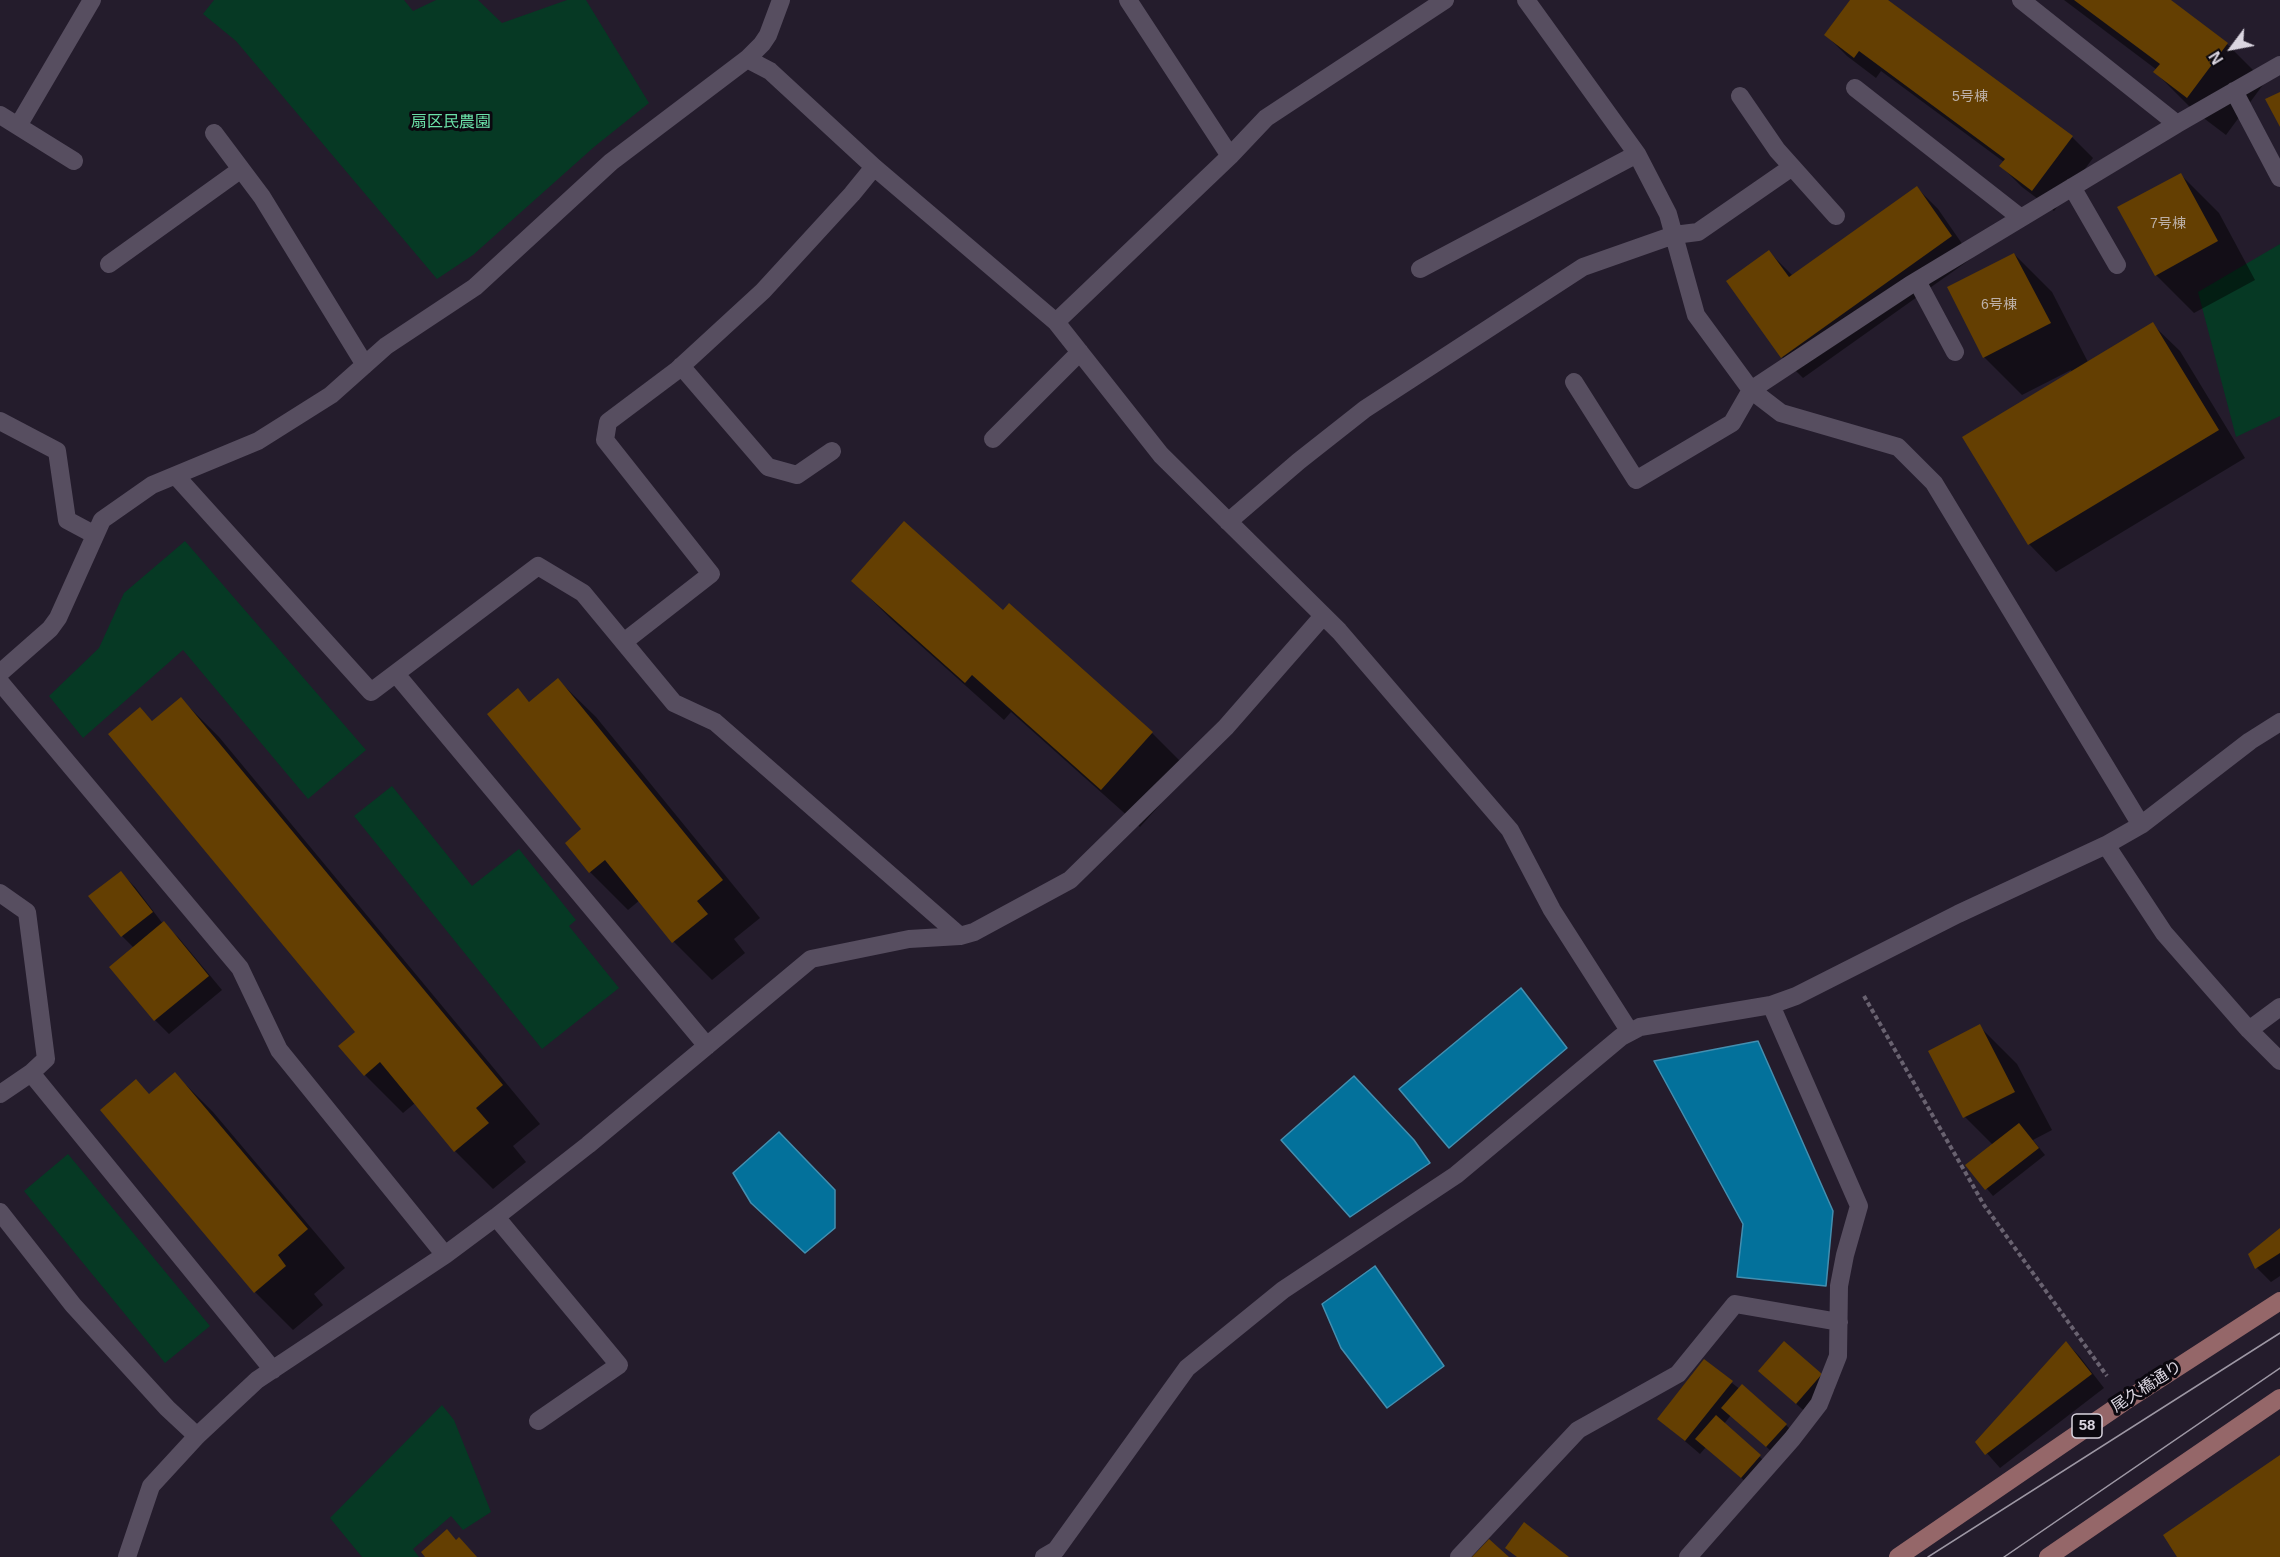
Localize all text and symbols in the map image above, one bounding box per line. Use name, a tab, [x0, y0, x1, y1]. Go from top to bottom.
north arrow	[2202, 18, 2262, 78]
text: N	[2206, 48, 2227, 67]
house number: 5号棟	[1952, 89, 1988, 105]
park label: 扇区民農園	[411, 113, 491, 133]
house number: 7号棟	[2150, 216, 2186, 232]
house number: 6号棟	[1981, 297, 2017, 313]
street label: 尾久橋通り	[2108, 1357, 2186, 1417]
road number: 58	[2072, 1414, 2102, 1438]

